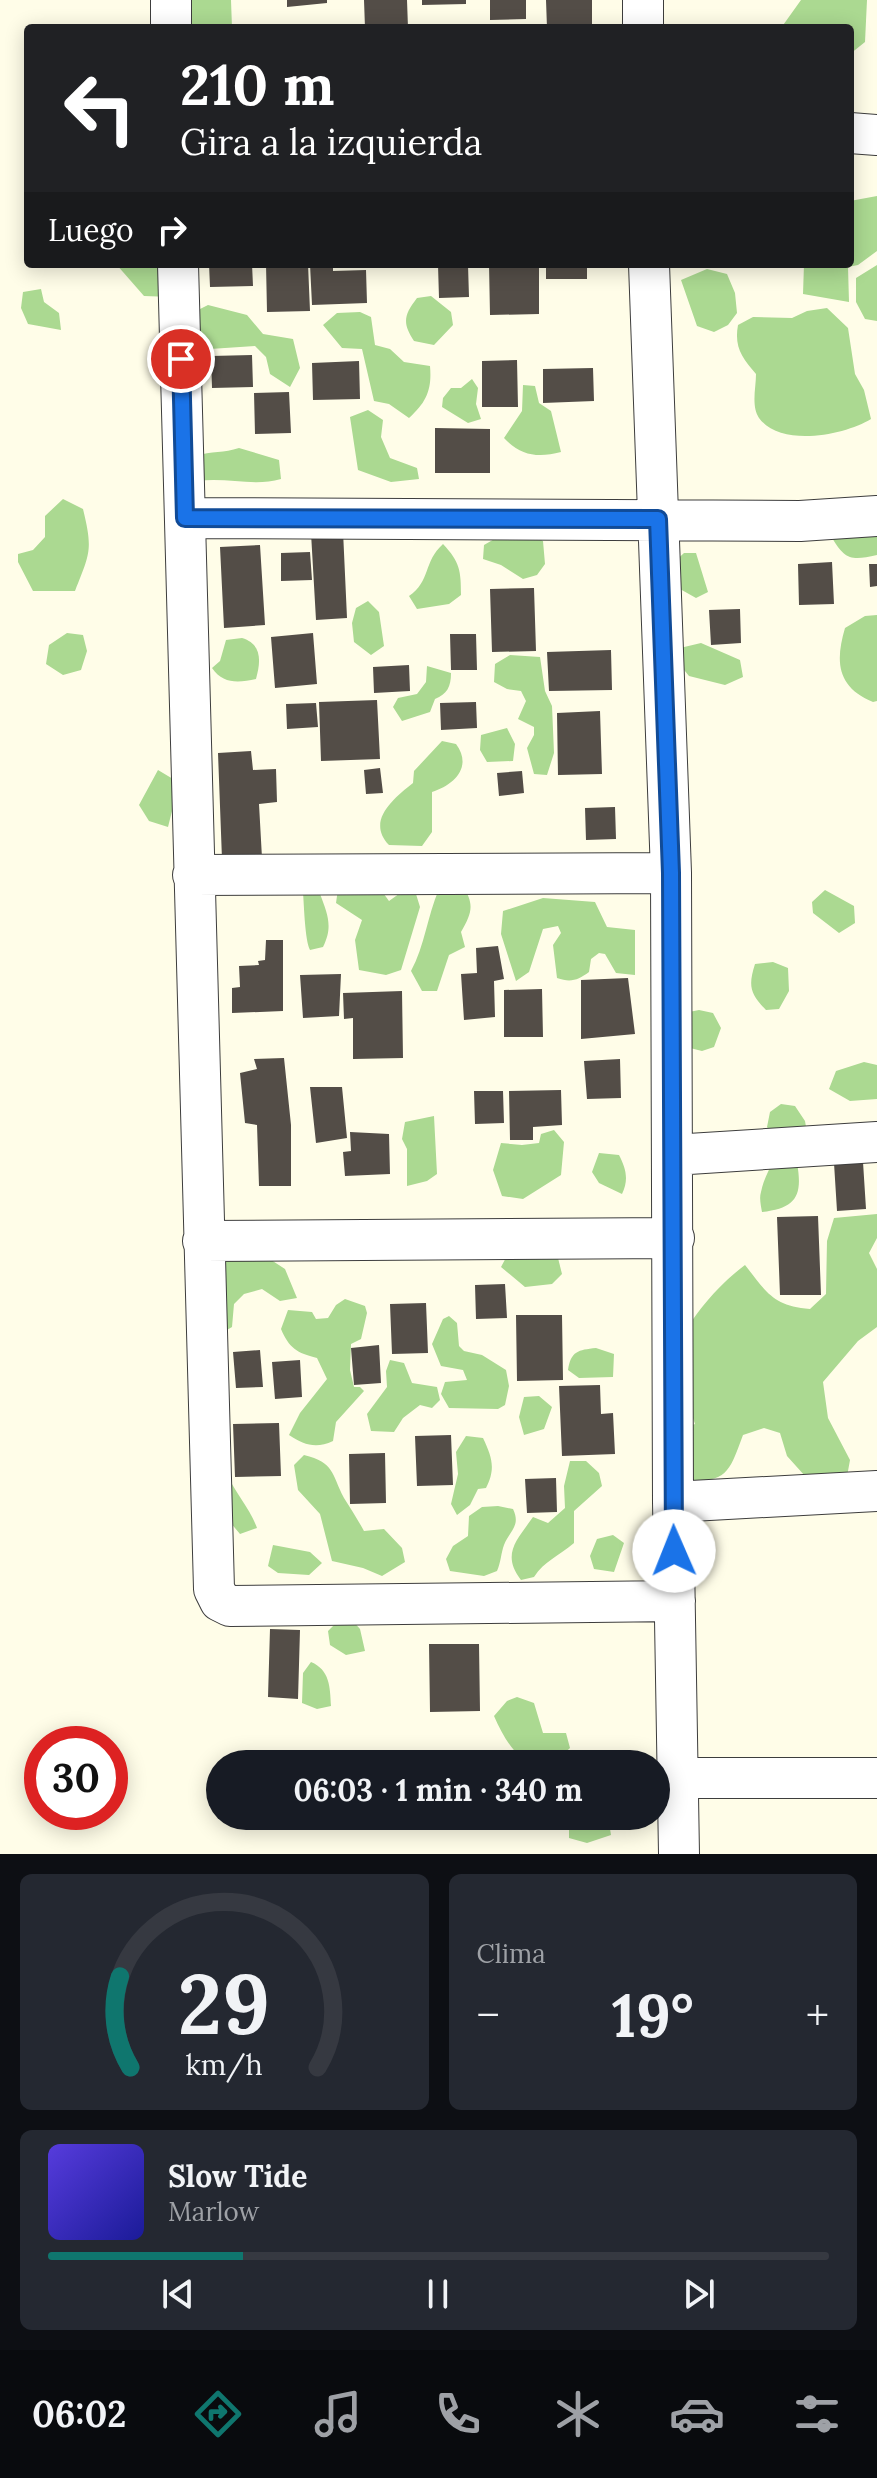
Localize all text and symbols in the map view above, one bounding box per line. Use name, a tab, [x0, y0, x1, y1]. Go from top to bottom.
text: 210 m	[180, 49, 334, 120]
icon: left	[48, 56, 152, 160]
text: Gira a la izquierda	[180, 119, 482, 165]
icon: right	[150, 208, 194, 252]
text: Luego	[48, 211, 134, 249]
pin	[147, 325, 215, 393]
icon: arrive	[159, 337, 203, 381]
position arrow	[632, 1509, 716, 1593]
speed limit sign: 30	[24, 1726, 128, 1830]
text: 06:03 · 1 min · 340 m	[293, 1771, 583, 1809]
text: Clima	[477, 1937, 546, 1970]
text: 29	[178, 1950, 270, 2057]
text: 19°	[612, 1977, 694, 2053]
text: −	[477, 1987, 500, 2043]
text: +	[806, 1987, 829, 2043]
text: km/h	[186, 2046, 263, 2083]
text: Slow Tide	[168, 2157, 307, 2195]
text: Marlow	[168, 2195, 259, 2228]
icon: previous	[156, 2272, 200, 2316]
icon: pause	[416, 2272, 460, 2316]
icon: next	[677, 2272, 721, 2316]
icon: directions	[190, 2386, 246, 2442]
icon: music	[310, 2386, 366, 2442]
icon: phone	[430, 2386, 486, 2442]
icon: climate	[550, 2386, 606, 2442]
icon: car	[669, 2386, 725, 2442]
icon: filters	[789, 2386, 845, 2442]
text: 06:02	[32, 2391, 127, 2437]

